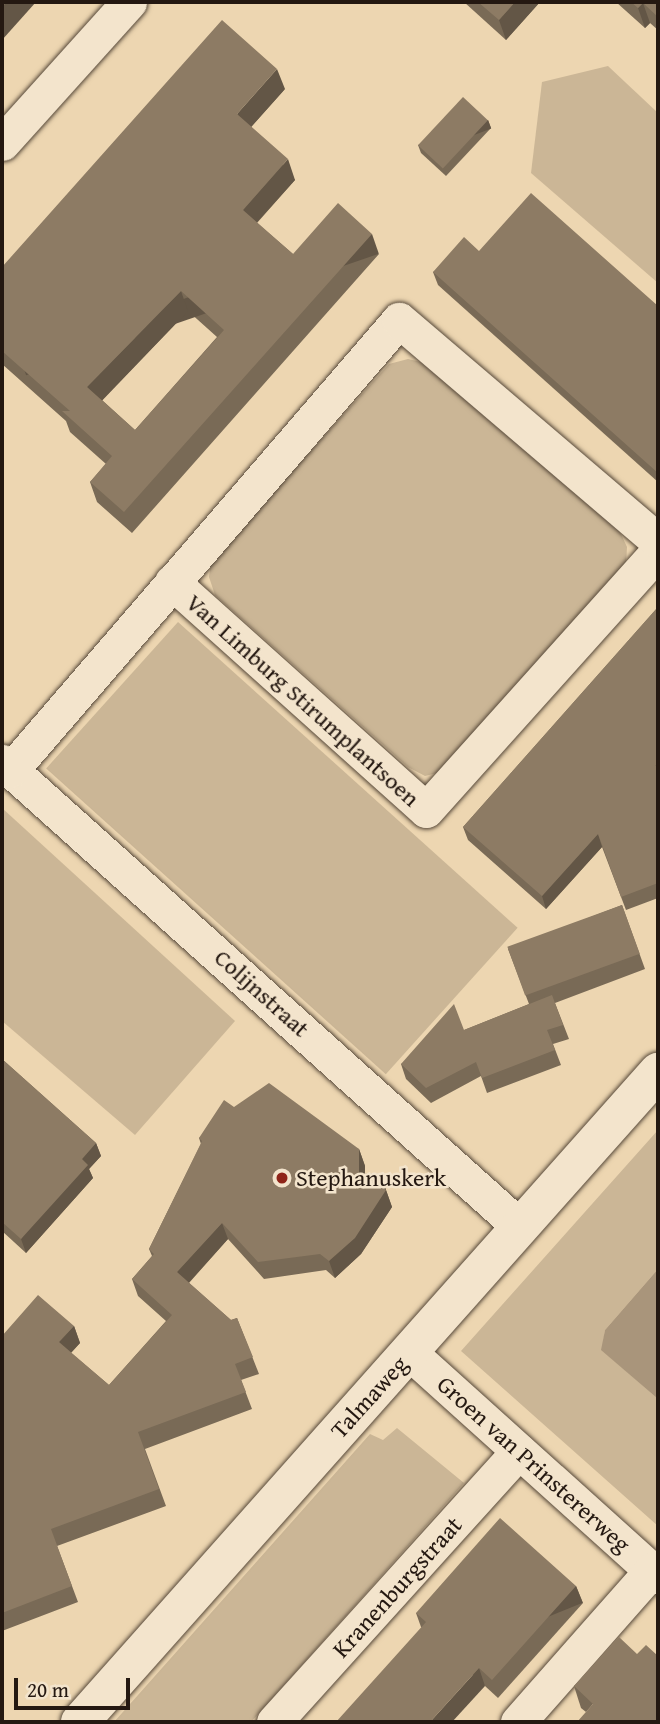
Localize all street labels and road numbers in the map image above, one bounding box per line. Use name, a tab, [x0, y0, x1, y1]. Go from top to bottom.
street label: Van Limburg Stirumplantsoen	[180, 588, 426, 812]
street label: Colijnstraat	[209, 943, 315, 1043]
street label: Talmaweg	[325, 1350, 413, 1444]
street label: Groen van Prinstererweg	[431, 1370, 637, 1558]
street label: Kranenburgstraat	[326, 1511, 468, 1663]

